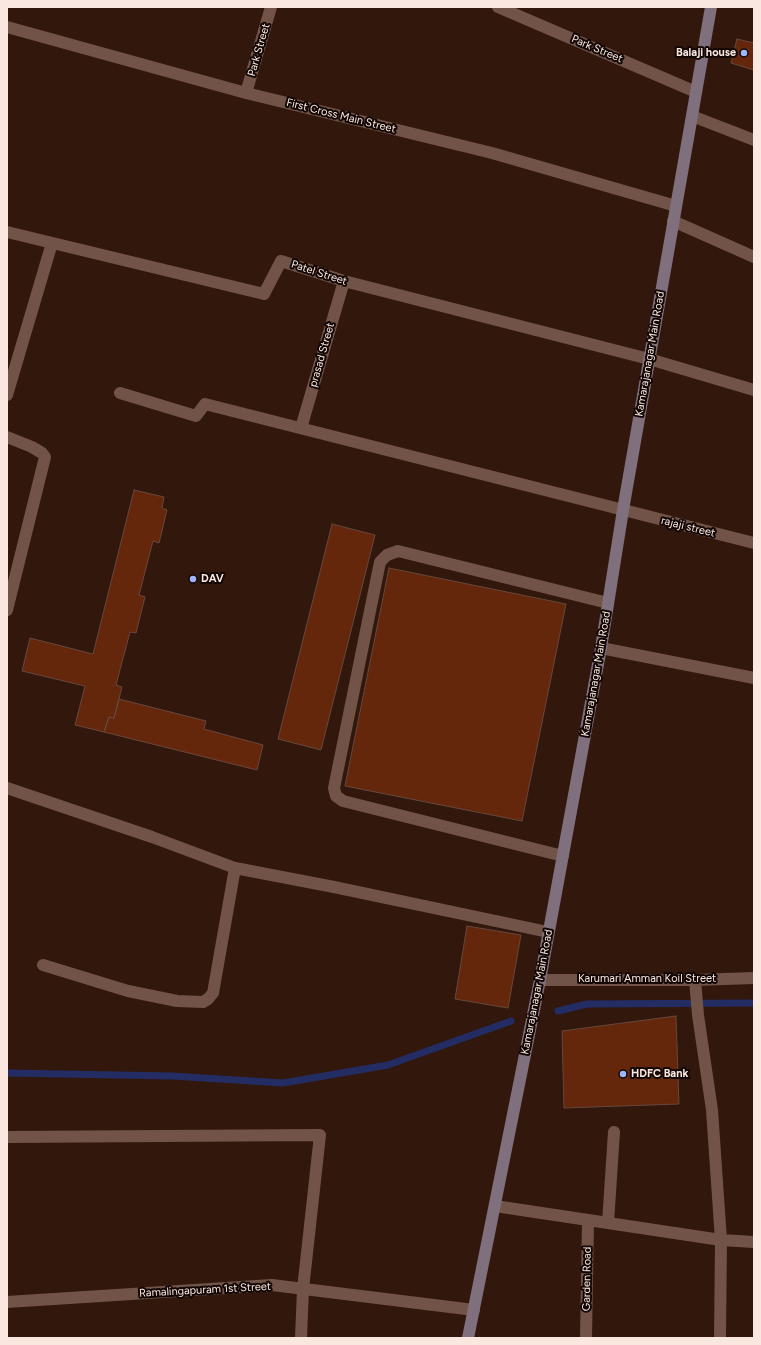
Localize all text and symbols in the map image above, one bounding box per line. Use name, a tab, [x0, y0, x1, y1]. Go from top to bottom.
street label: Park Street	[245, 22, 273, 78]
street label: Park Street	[569, 32, 625, 66]
place label: Balaji house	[676, 46, 736, 60]
marker: Balaji house	[739, 48, 749, 58]
street label: First Cross Main Street	[285, 96, 397, 136]
street label: Patel Street	[289, 258, 349, 288]
street label: Kamarajanagar Main Road	[632, 290, 668, 418]
street label: prasad Street	[306, 321, 338, 389]
street label: rajaji street	[660, 514, 716, 540]
place label: DAV	[201, 572, 224, 586]
marker: DAV	[188, 574, 198, 584]
street label: Kamarajanagar Main Road	[578, 610, 614, 738]
street label: Kamarajanagar Main Road	[518, 928, 556, 1056]
street label: Karumari Amman Koil Street	[578, 972, 716, 986]
place label: HDFC Bank	[631, 1067, 688, 1081]
marker: HDFC Bank	[618, 1069, 628, 1079]
street label: Garden Road	[580, 1247, 594, 1311]
street label: Ramalingapuram 1st Street	[139, 1280, 271, 1300]

